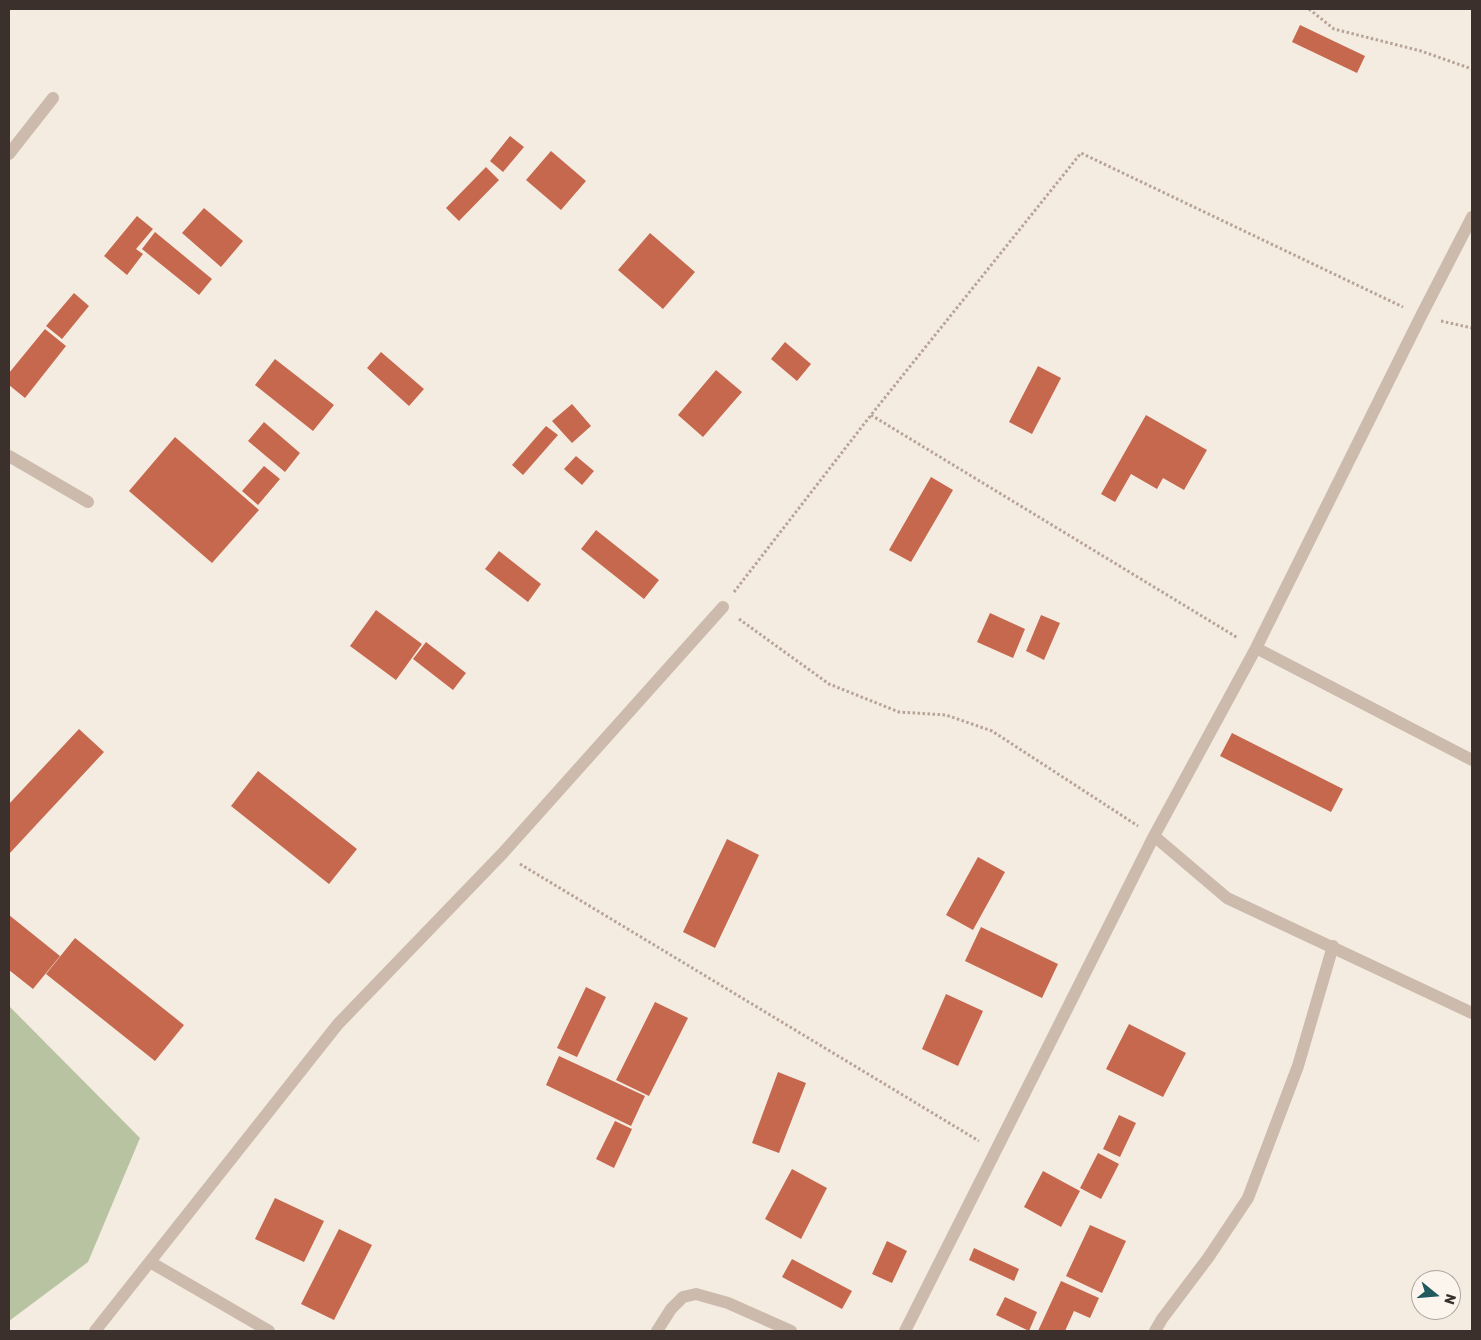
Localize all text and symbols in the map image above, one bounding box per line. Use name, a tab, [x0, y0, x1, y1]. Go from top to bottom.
north arrow	[1411, 1270, 1461, 1320]
text: N	[1440, 1292, 1459, 1307]

